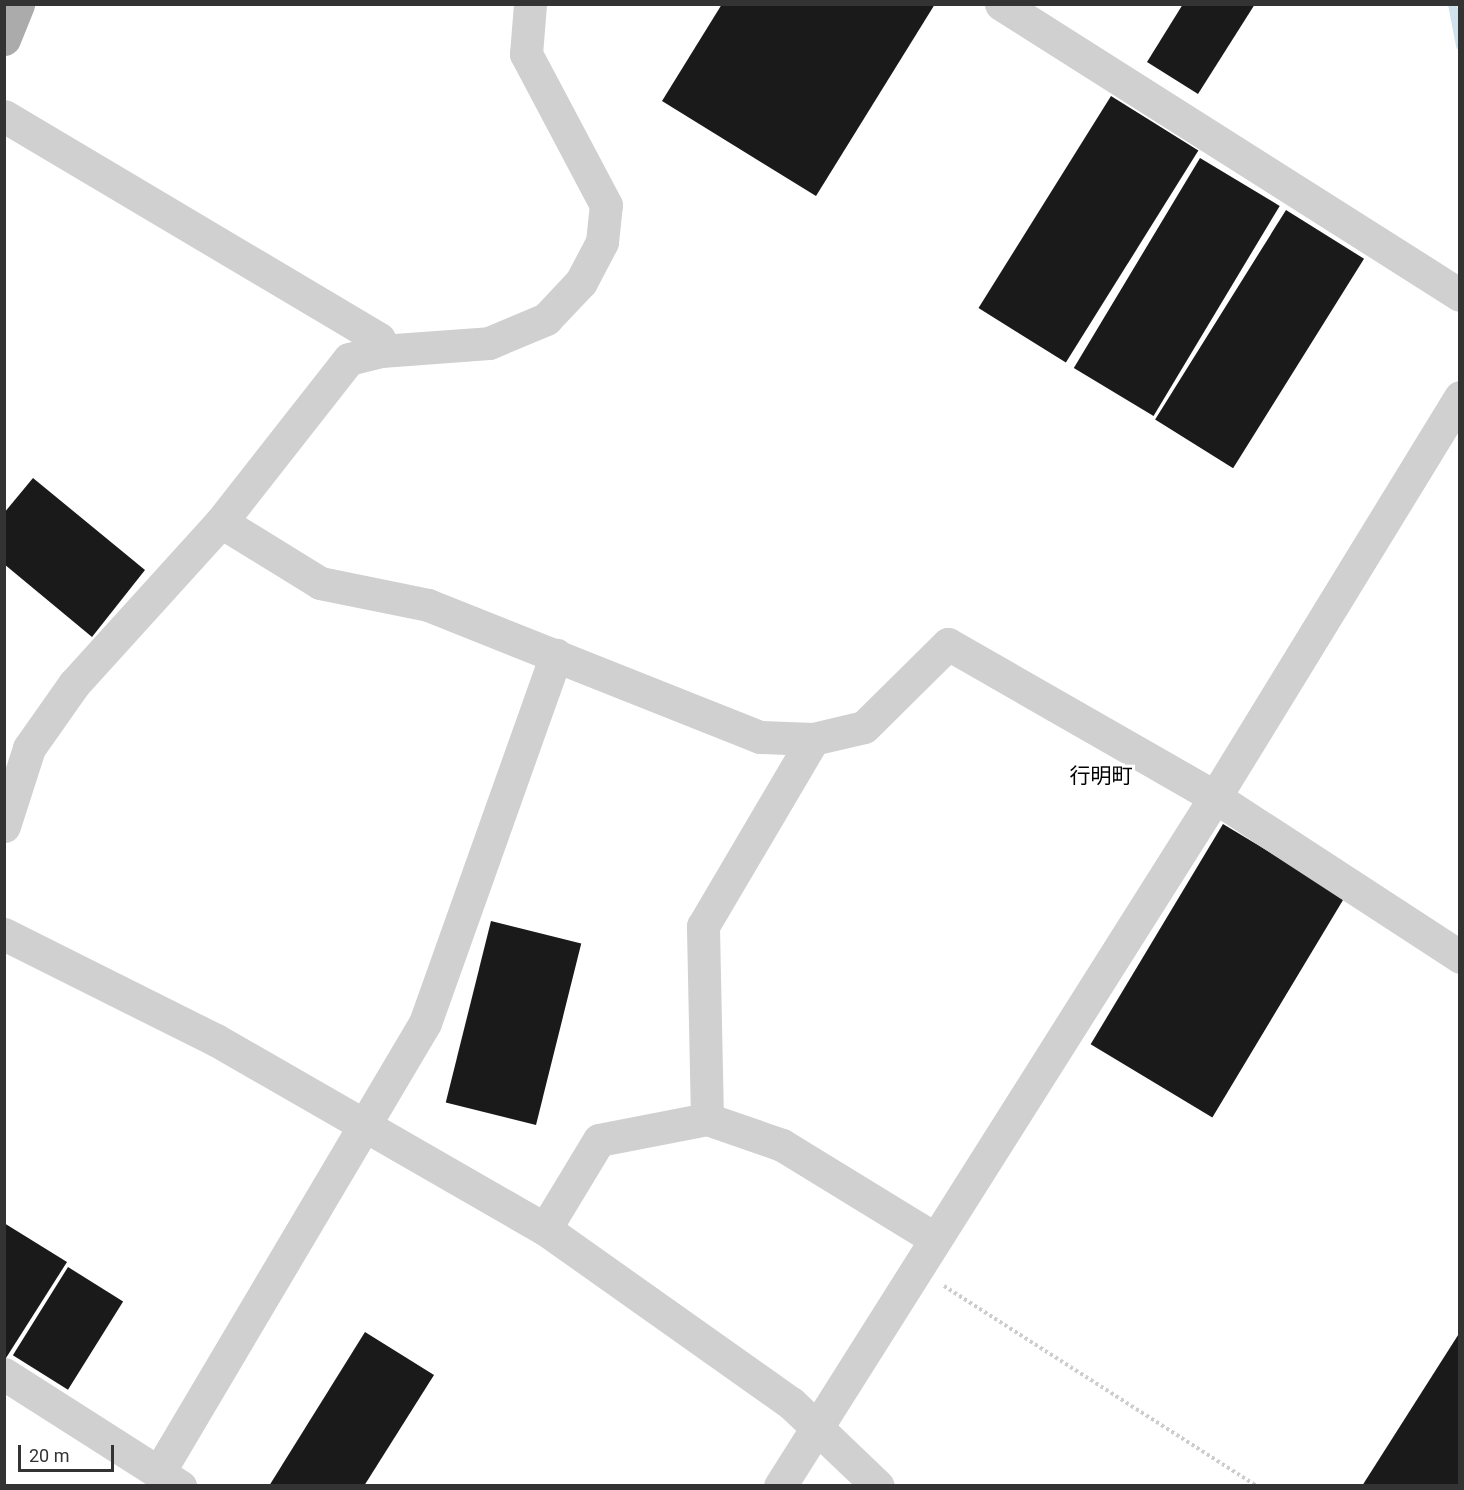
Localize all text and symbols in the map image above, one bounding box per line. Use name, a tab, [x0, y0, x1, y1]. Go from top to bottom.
district label: 行明町	[1070, 763, 1132, 789]
scale bar	[21, 1433, 117, 1471]
text: 20 m	[29, 1445, 69, 1466]

